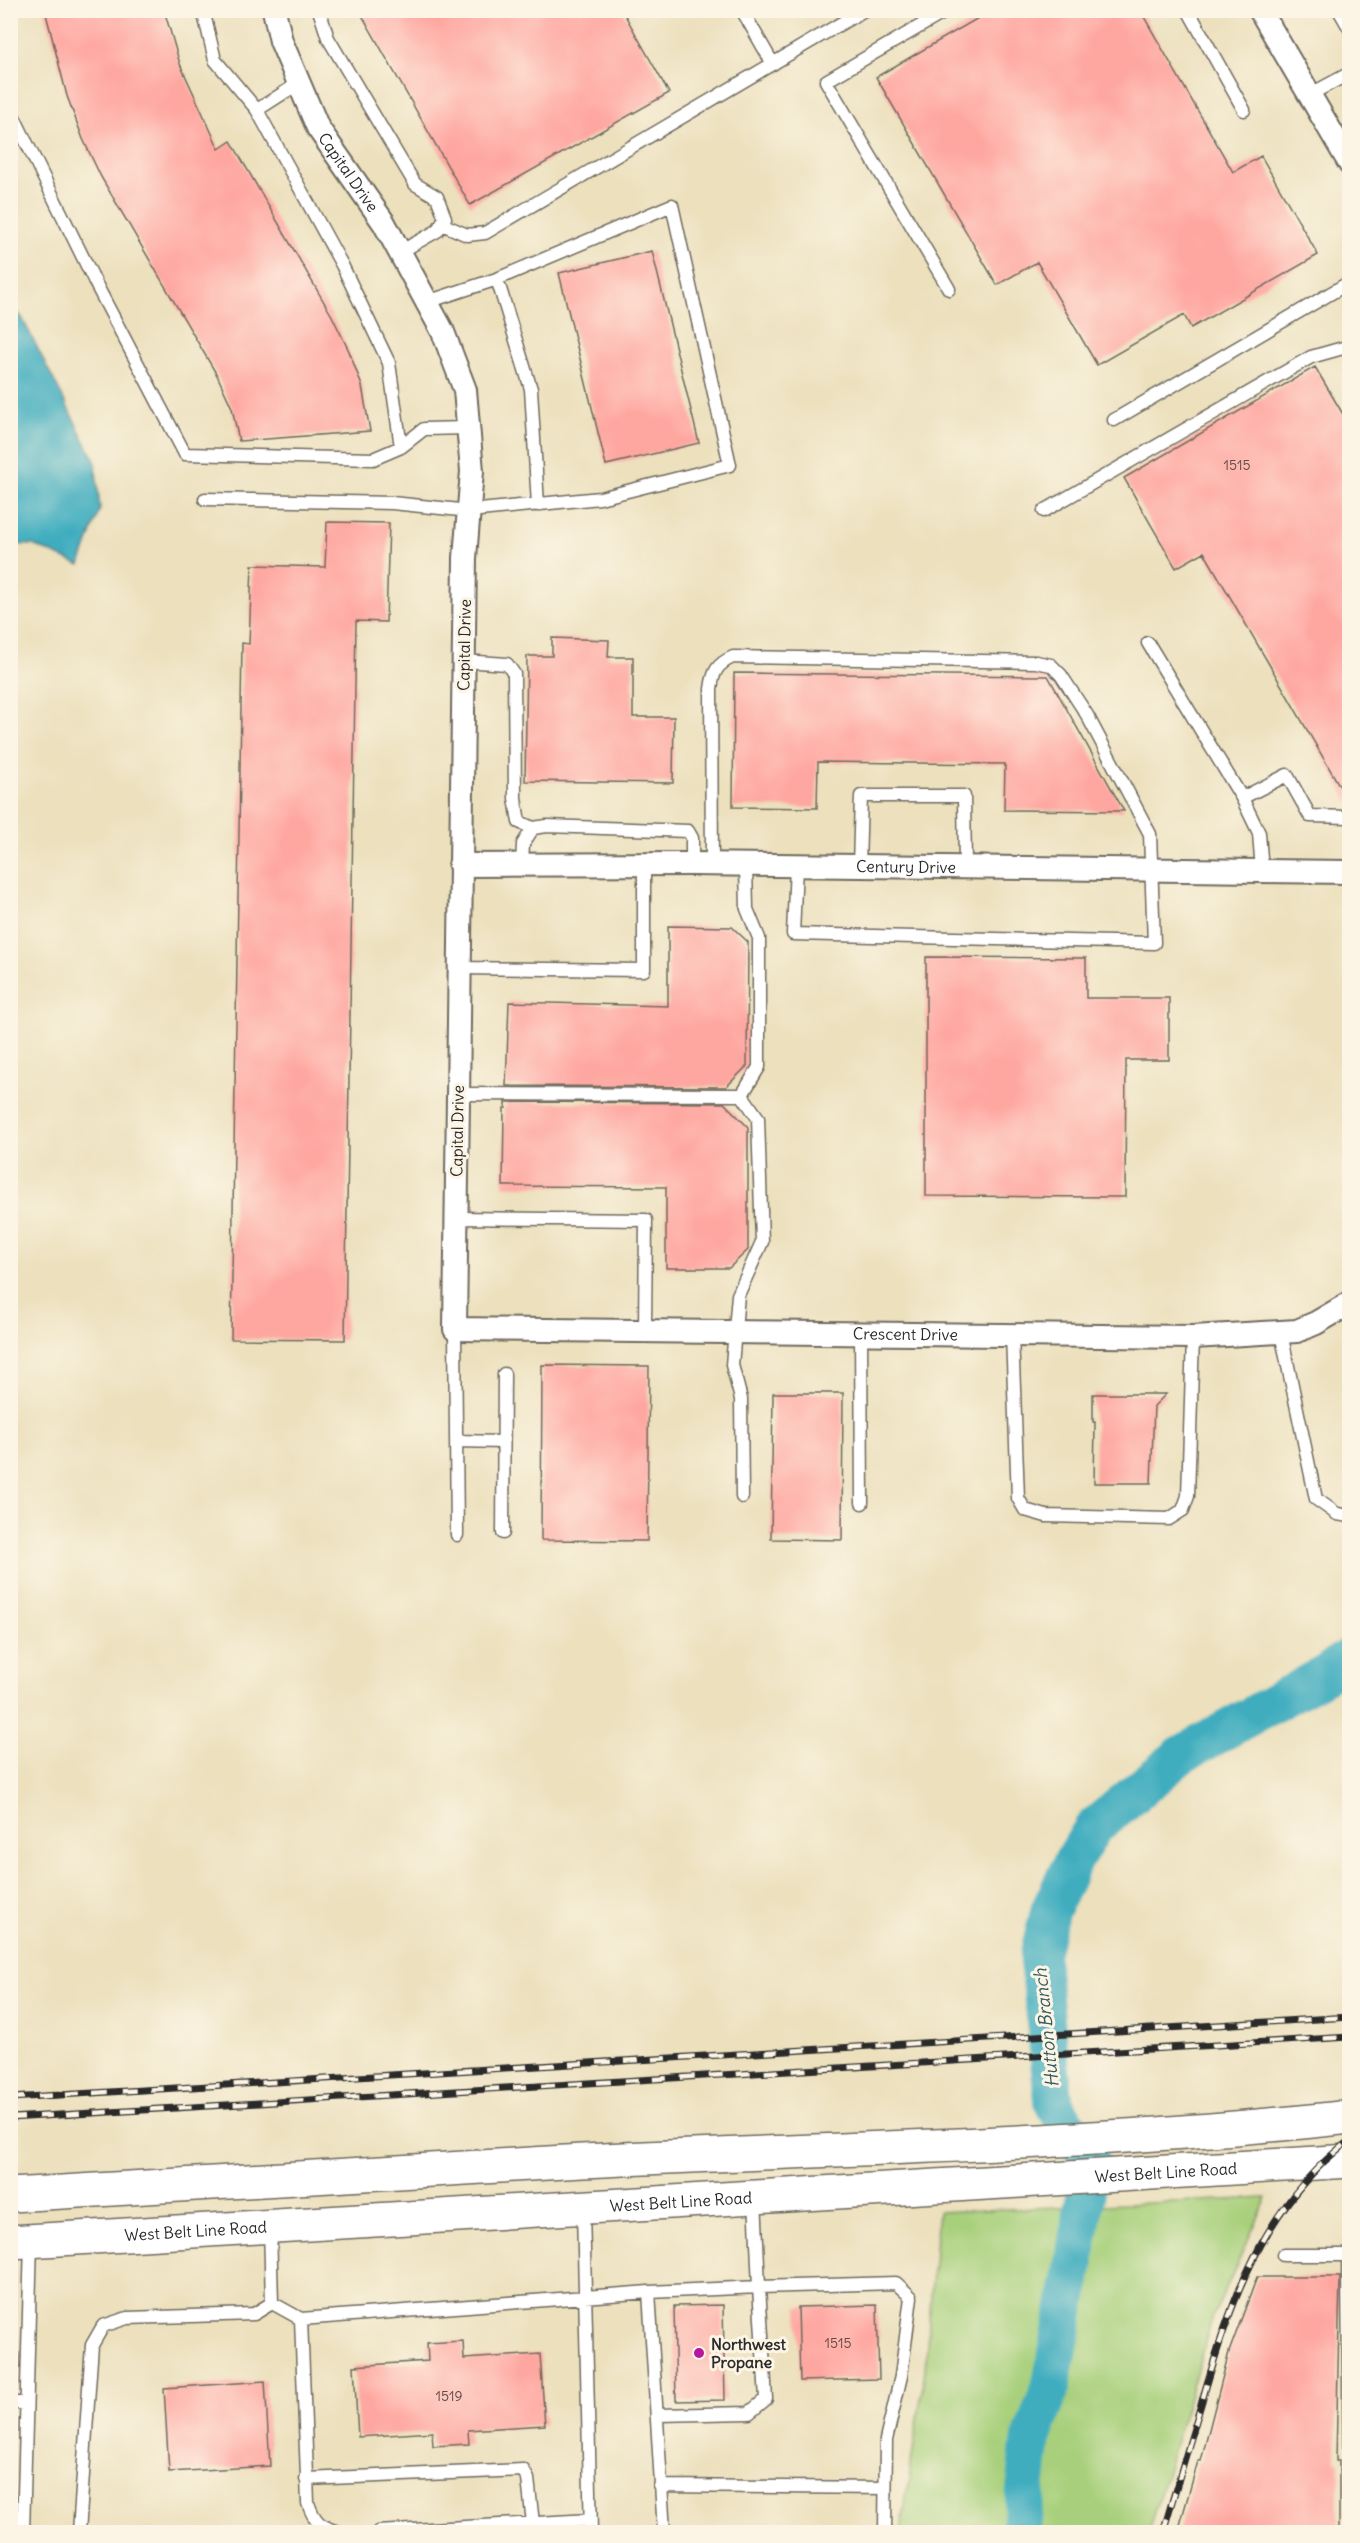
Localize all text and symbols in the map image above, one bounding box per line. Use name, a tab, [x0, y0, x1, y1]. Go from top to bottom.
street label: Capital Drive	[314, 129, 383, 216]
house number: 1515	[1223, 456, 1251, 474]
street label: Capital Drive	[453, 599, 475, 691]
street label: Century Drive	[856, 856, 956, 877]
street label: Capital Drive	[446, 1085, 468, 1177]
street label: Crescent Drive	[853, 1323, 958, 1344]
water label: Hutton Branch	[1028, 1967, 1064, 2089]
street label: West Belt Line Road	[1094, 2158, 1238, 2186]
street label: West Belt Line Road	[609, 2187, 753, 2216]
street label: West Belt Line Road	[124, 2216, 267, 2245]
place label: Northwest Propane	[711, 2334, 786, 2373]
house number: 1515	[824, 2334, 852, 2352]
marker: Northwest Propane	[692, 2346, 706, 2360]
house number: 1519	[435, 2387, 463, 2405]

